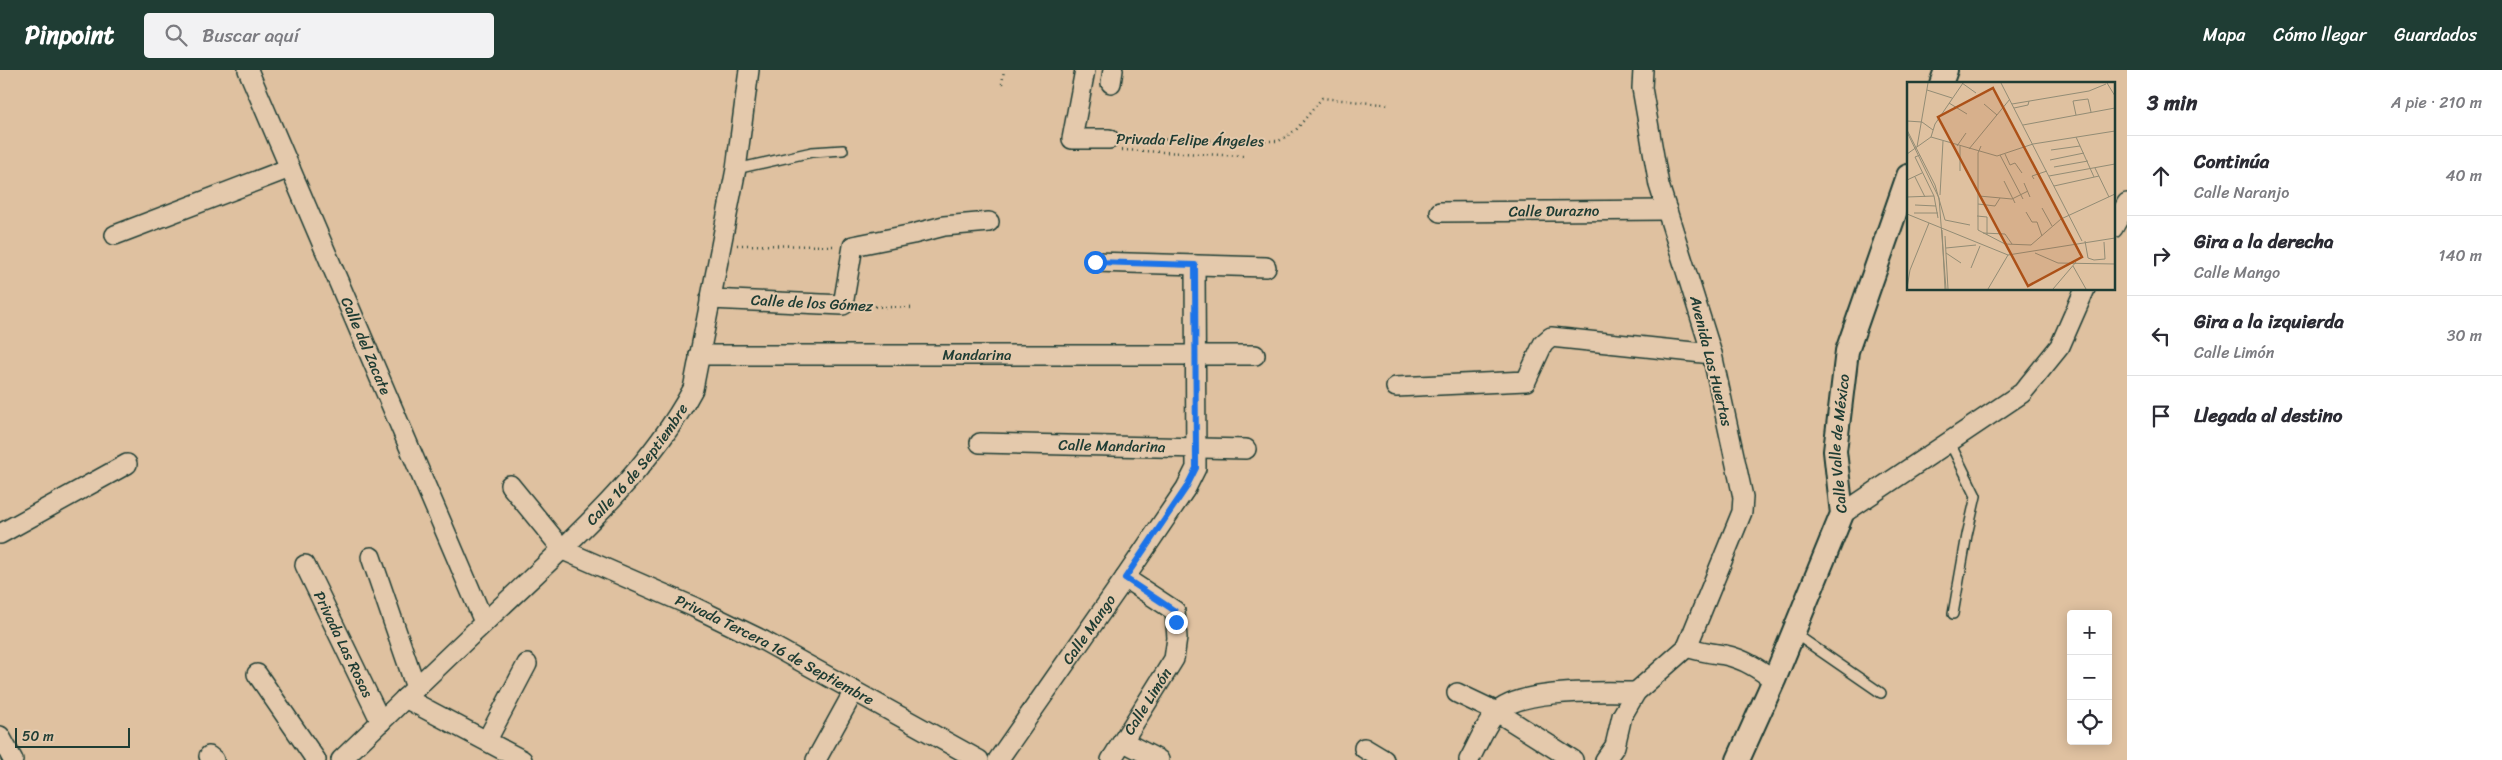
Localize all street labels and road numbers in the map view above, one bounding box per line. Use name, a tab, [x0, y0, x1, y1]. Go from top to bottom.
street label: Privada Felipe Ángeles	[1116, 126, 1265, 154]
street label: Calle Durazno	[1509, 198, 1600, 224]
street label: Calle de los Gómez	[750, 287, 875, 319]
street label: Avenida Las Huertas	[1682, 292, 1740, 429]
street label: Calle del Zacate	[333, 293, 398, 399]
street label: Mandarina	[942, 342, 1012, 368]
street label: Calle Valle de México	[1822, 372, 1857, 515]
street label: Calle 16 de Septiembre	[580, 398, 695, 532]
street label: Calle Mandarina	[1058, 432, 1166, 460]
street label: Privada Las Rosas	[306, 586, 381, 703]
street label: Privada Tercera 16 de Septiembre	[671, 587, 879, 713]
street label: Calle Mango	[1055, 589, 1123, 670]
street label: Calle Limón	[1117, 663, 1179, 740]

